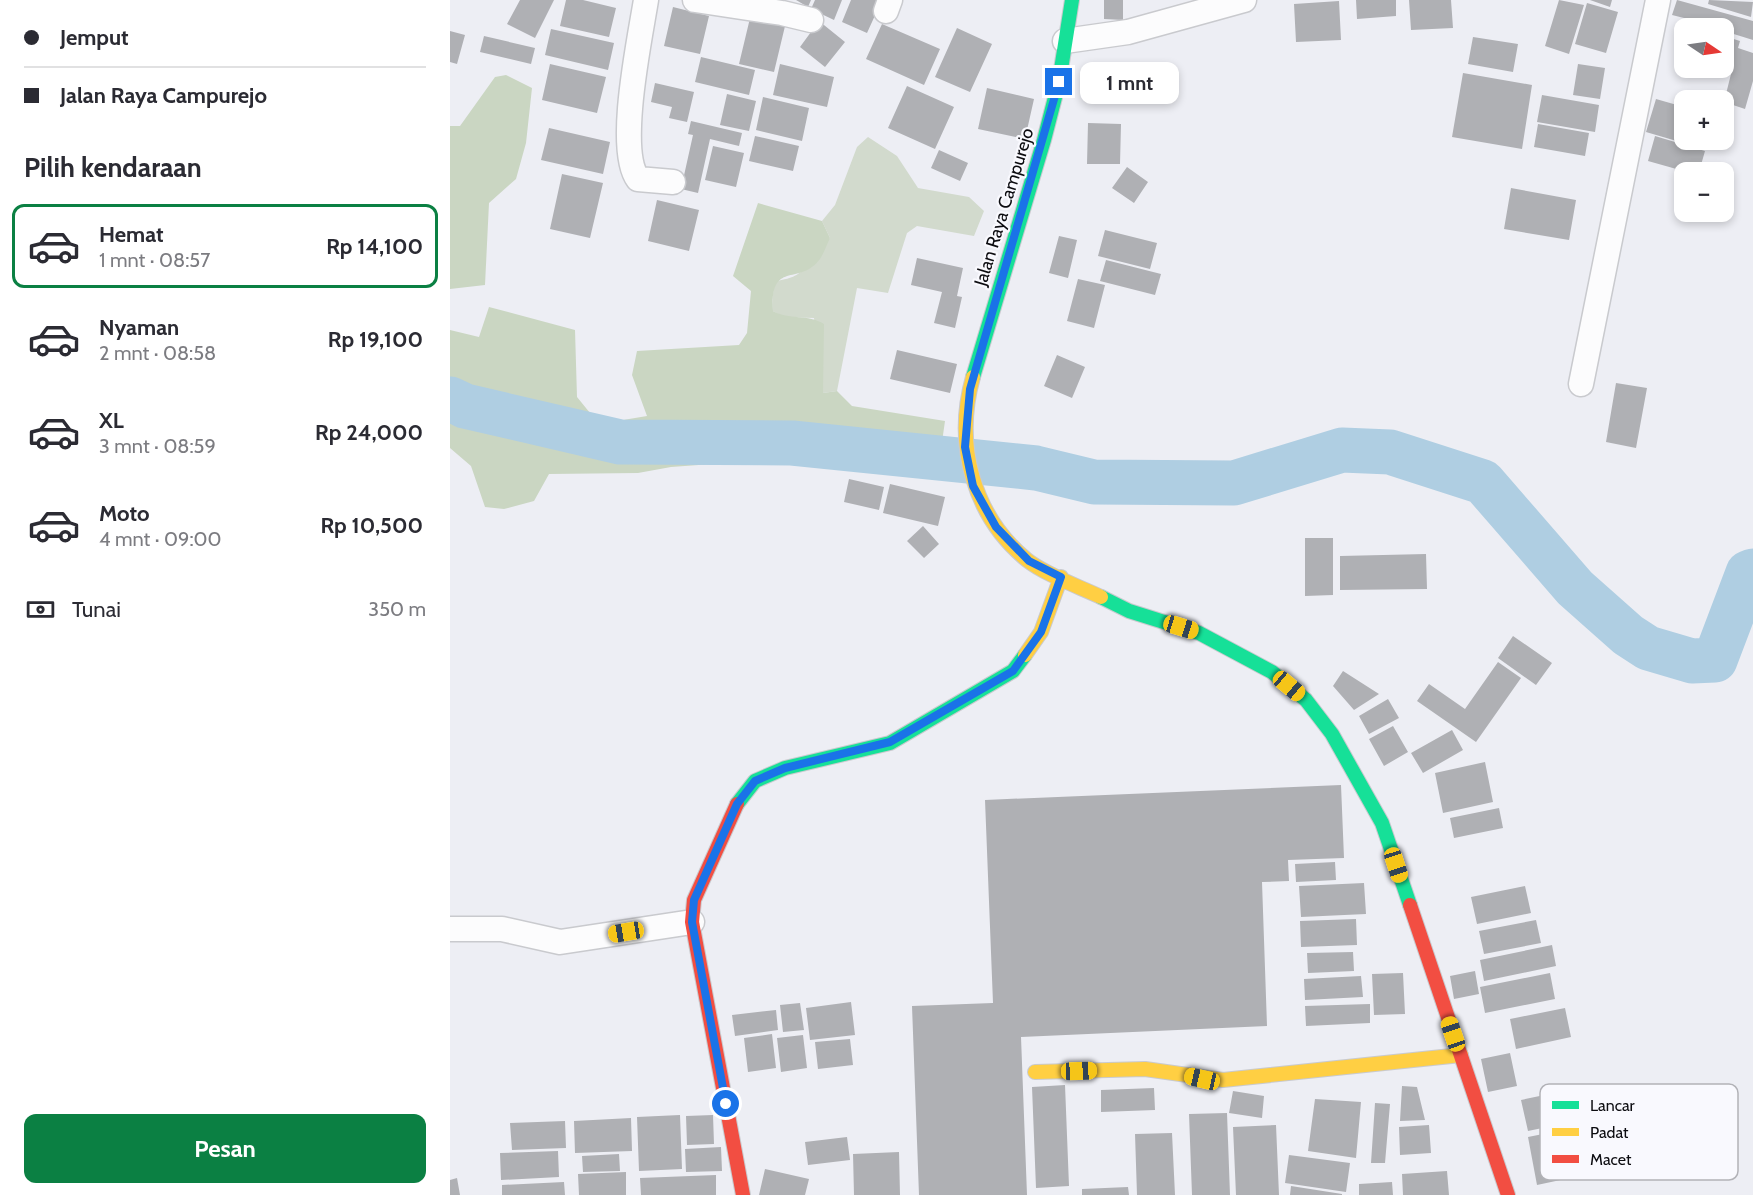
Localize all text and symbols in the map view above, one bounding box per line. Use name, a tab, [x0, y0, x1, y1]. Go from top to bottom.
north arrow	[1674, 18, 1734, 78]
map controls	[1674, 18, 1734, 222]
text: Jemput	[60, 24, 129, 51]
callout: 1 mnt	[1080, 61, 1179, 103]
route end	[1045, 68, 1072, 95]
text: 1 mnt	[1106, 71, 1153, 95]
text: Jalan Raya Campurejo	[60, 82, 267, 109]
button: +	[1674, 90, 1734, 150]
street label: Jalan Raya Campurejo	[969, 125, 1039, 290]
text: Pilih kendaraan	[24, 151, 202, 184]
button: −	[1674, 162, 1734, 222]
icon: car	[27, 219, 81, 273]
text: Hemat	[99, 221, 164, 248]
text: Rp 14,100	[326, 233, 423, 260]
text: 1 mnt · 08:57	[99, 248, 210, 272]
icon: car	[27, 312, 81, 366]
text: Nyaman	[99, 314, 179, 341]
text: Rp 19,100	[328, 326, 423, 353]
text: 2 mnt · 08:58	[99, 341, 216, 365]
icon: car	[27, 405, 81, 459]
text: XL	[99, 407, 124, 434]
text: Rp 24,000	[315, 419, 423, 446]
text: 3 mnt · 08:59	[99, 434, 216, 458]
icon: car	[27, 498, 81, 552]
text: Moto	[99, 500, 150, 527]
text: Rp 10,500	[320, 512, 423, 539]
text: 4 mnt · 09:00	[99, 527, 222, 551]
icon: cash	[24, 593, 57, 626]
text: Tunai	[72, 596, 121, 623]
text: 350 m	[368, 597, 426, 621]
car	[1161, 613, 1201, 641]
car	[1269, 668, 1309, 704]
car	[1382, 845, 1410, 885]
car	[607, 920, 645, 944]
car	[1439, 1014, 1467, 1054]
car	[1061, 1061, 1097, 1081]
car	[1182, 1066, 1222, 1092]
legend	[1540, 1084, 1738, 1180]
route start	[712, 1090, 739, 1117]
text: Lancar	[1590, 1096, 1636, 1115]
button: Pesan	[24, 1114, 426, 1183]
text: Padat	[1590, 1123, 1629, 1142]
text: Macet	[1590, 1150, 1632, 1169]

